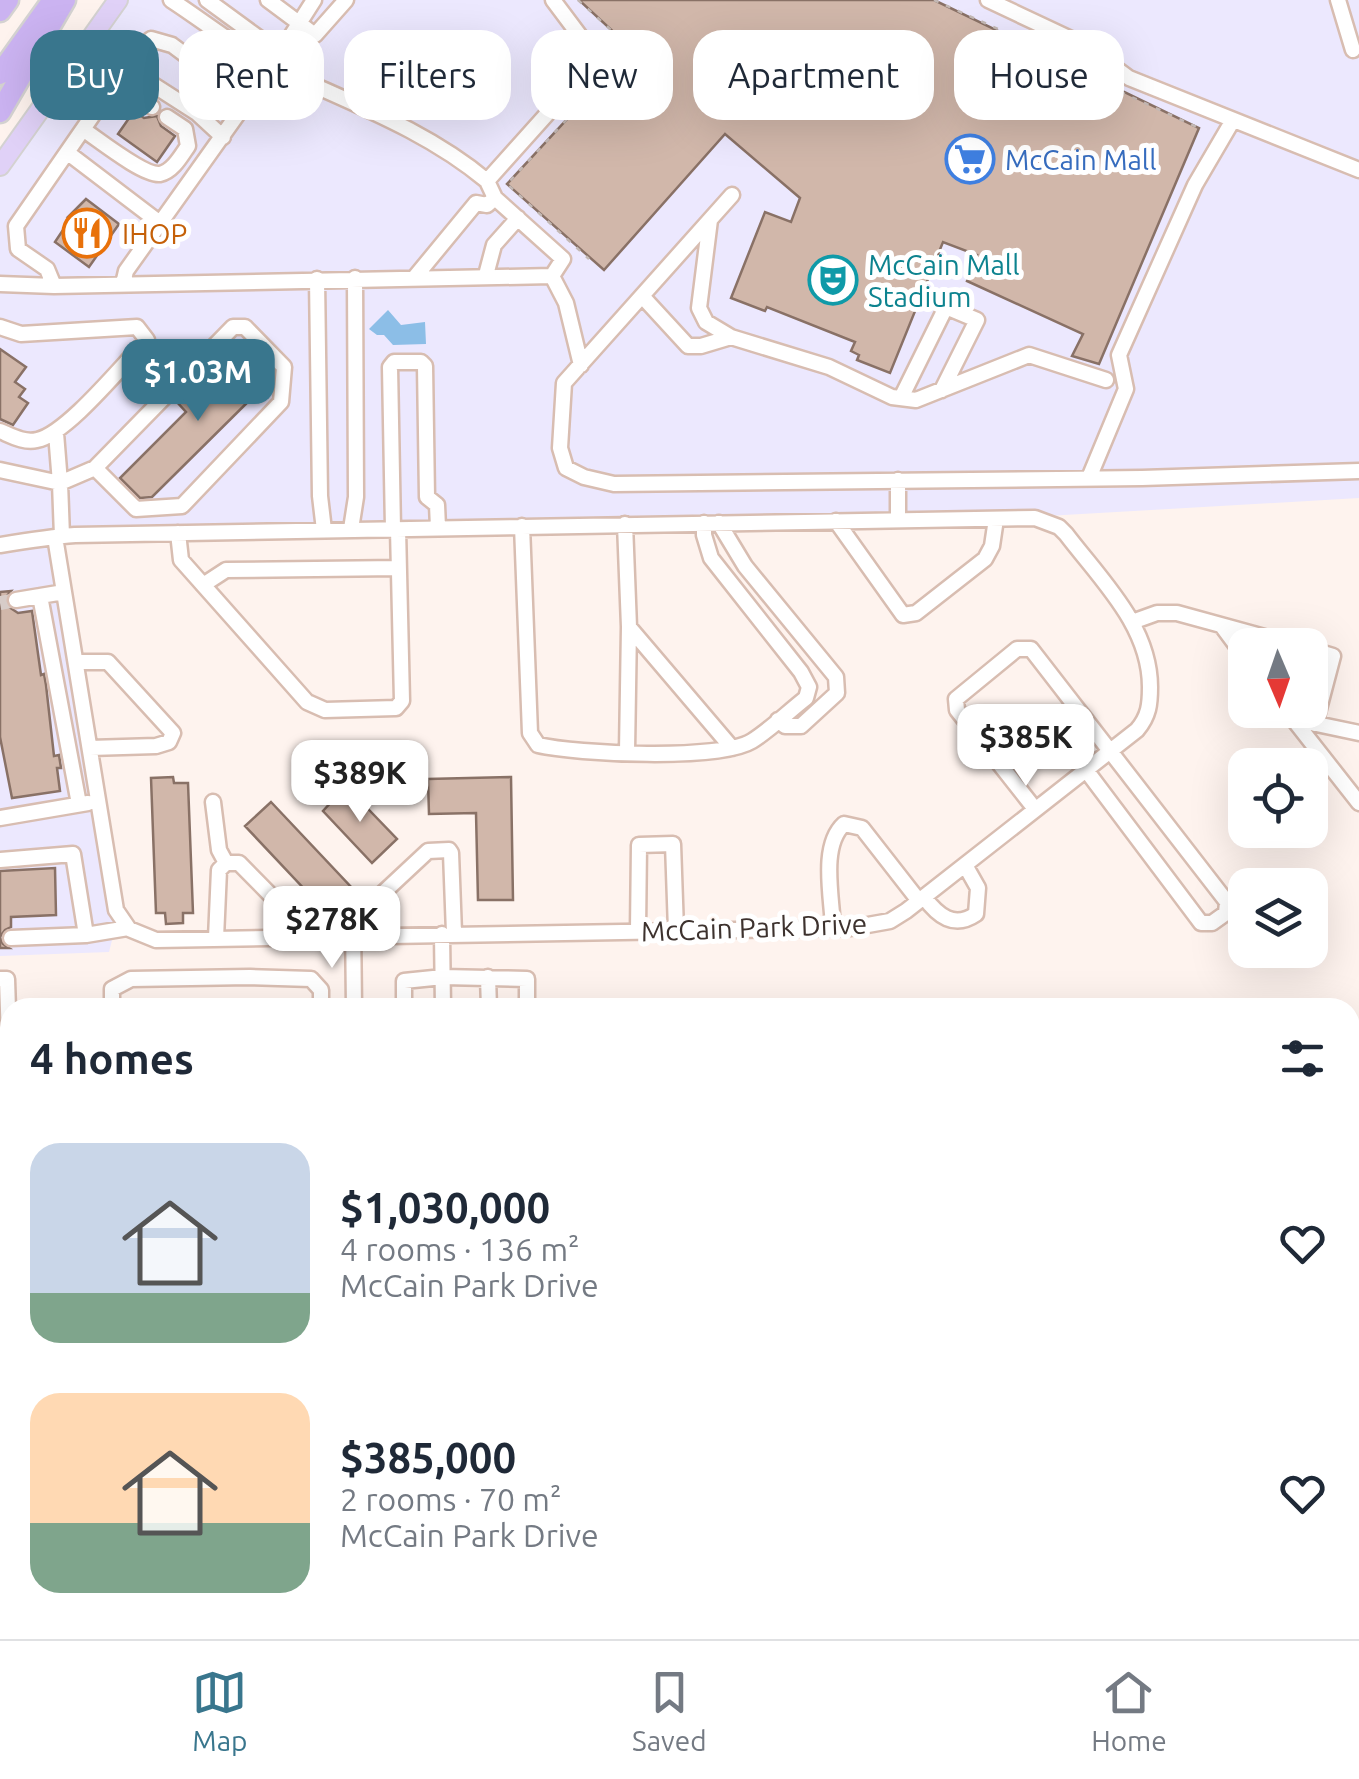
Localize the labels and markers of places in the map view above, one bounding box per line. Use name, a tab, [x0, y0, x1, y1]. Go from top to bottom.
supermarket icon: McCain Mall	[944, 133, 996, 185]
place label: McCain Mall	[1005, 144, 1157, 175]
restaurant icon: IHOP	[61, 207, 113, 259]
place label: IHOP	[122, 218, 187, 249]
place label: McCain Mall Stadium	[868, 249, 1020, 312]
theatre icon: McCain Mall Stadium	[807, 254, 859, 306]
pin: $1.03M	[117, 339, 279, 424]
pin: $385K	[956, 704, 1096, 789]
pin: $389K	[290, 740, 430, 825]
pin: $278K	[262, 886, 402, 971]

